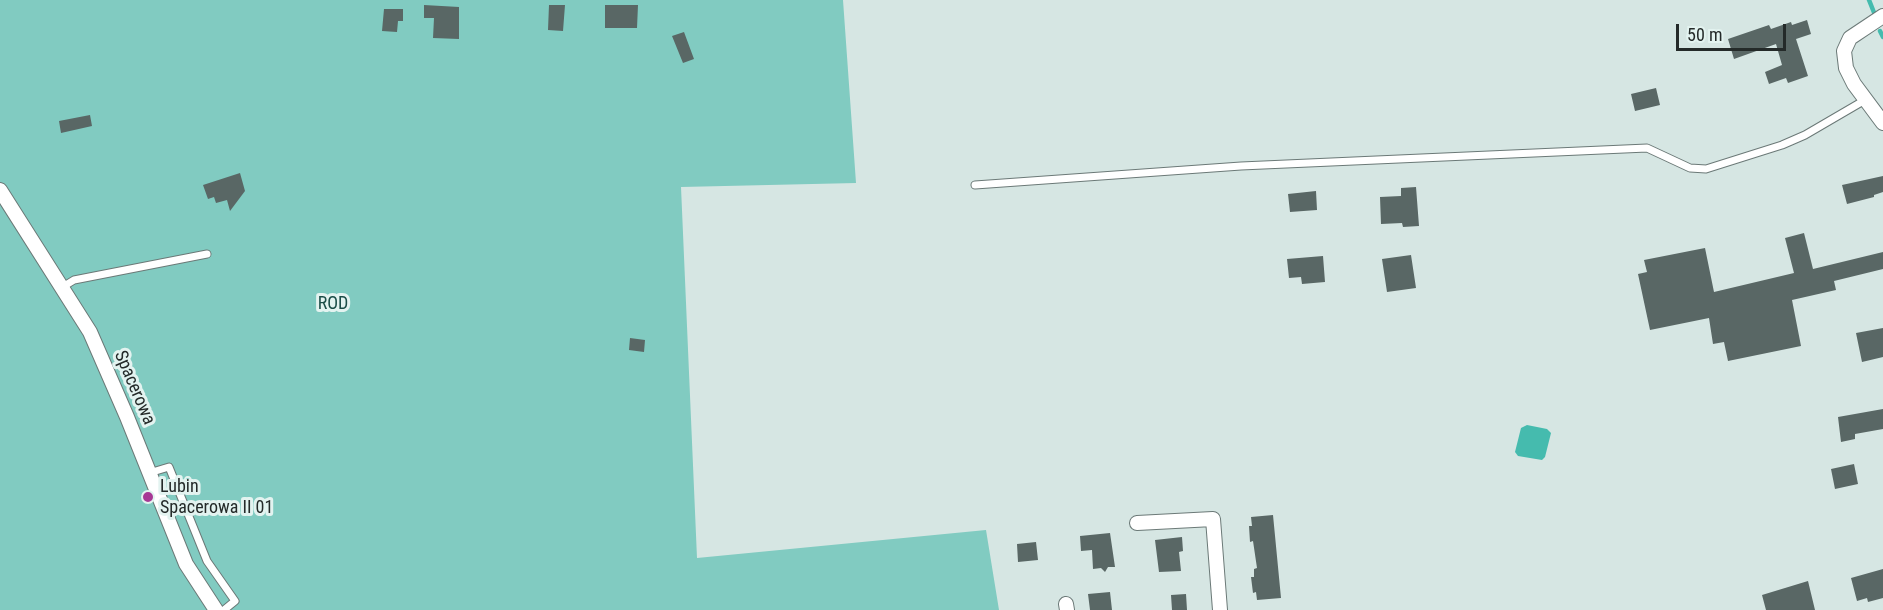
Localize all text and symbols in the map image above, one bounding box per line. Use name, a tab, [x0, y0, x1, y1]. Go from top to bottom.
scale bar	[1679, 12, 1788, 50]
text: 50 m	[1687, 24, 1722, 45]
park label: ROD	[318, 293, 348, 315]
street label: Spacerowa	[109, 348, 159, 428]
place label: Lubin Spacerowa II 01	[160, 476, 273, 518]
marker: Lubin Spacerowa II 01	[141, 490, 155, 504]

